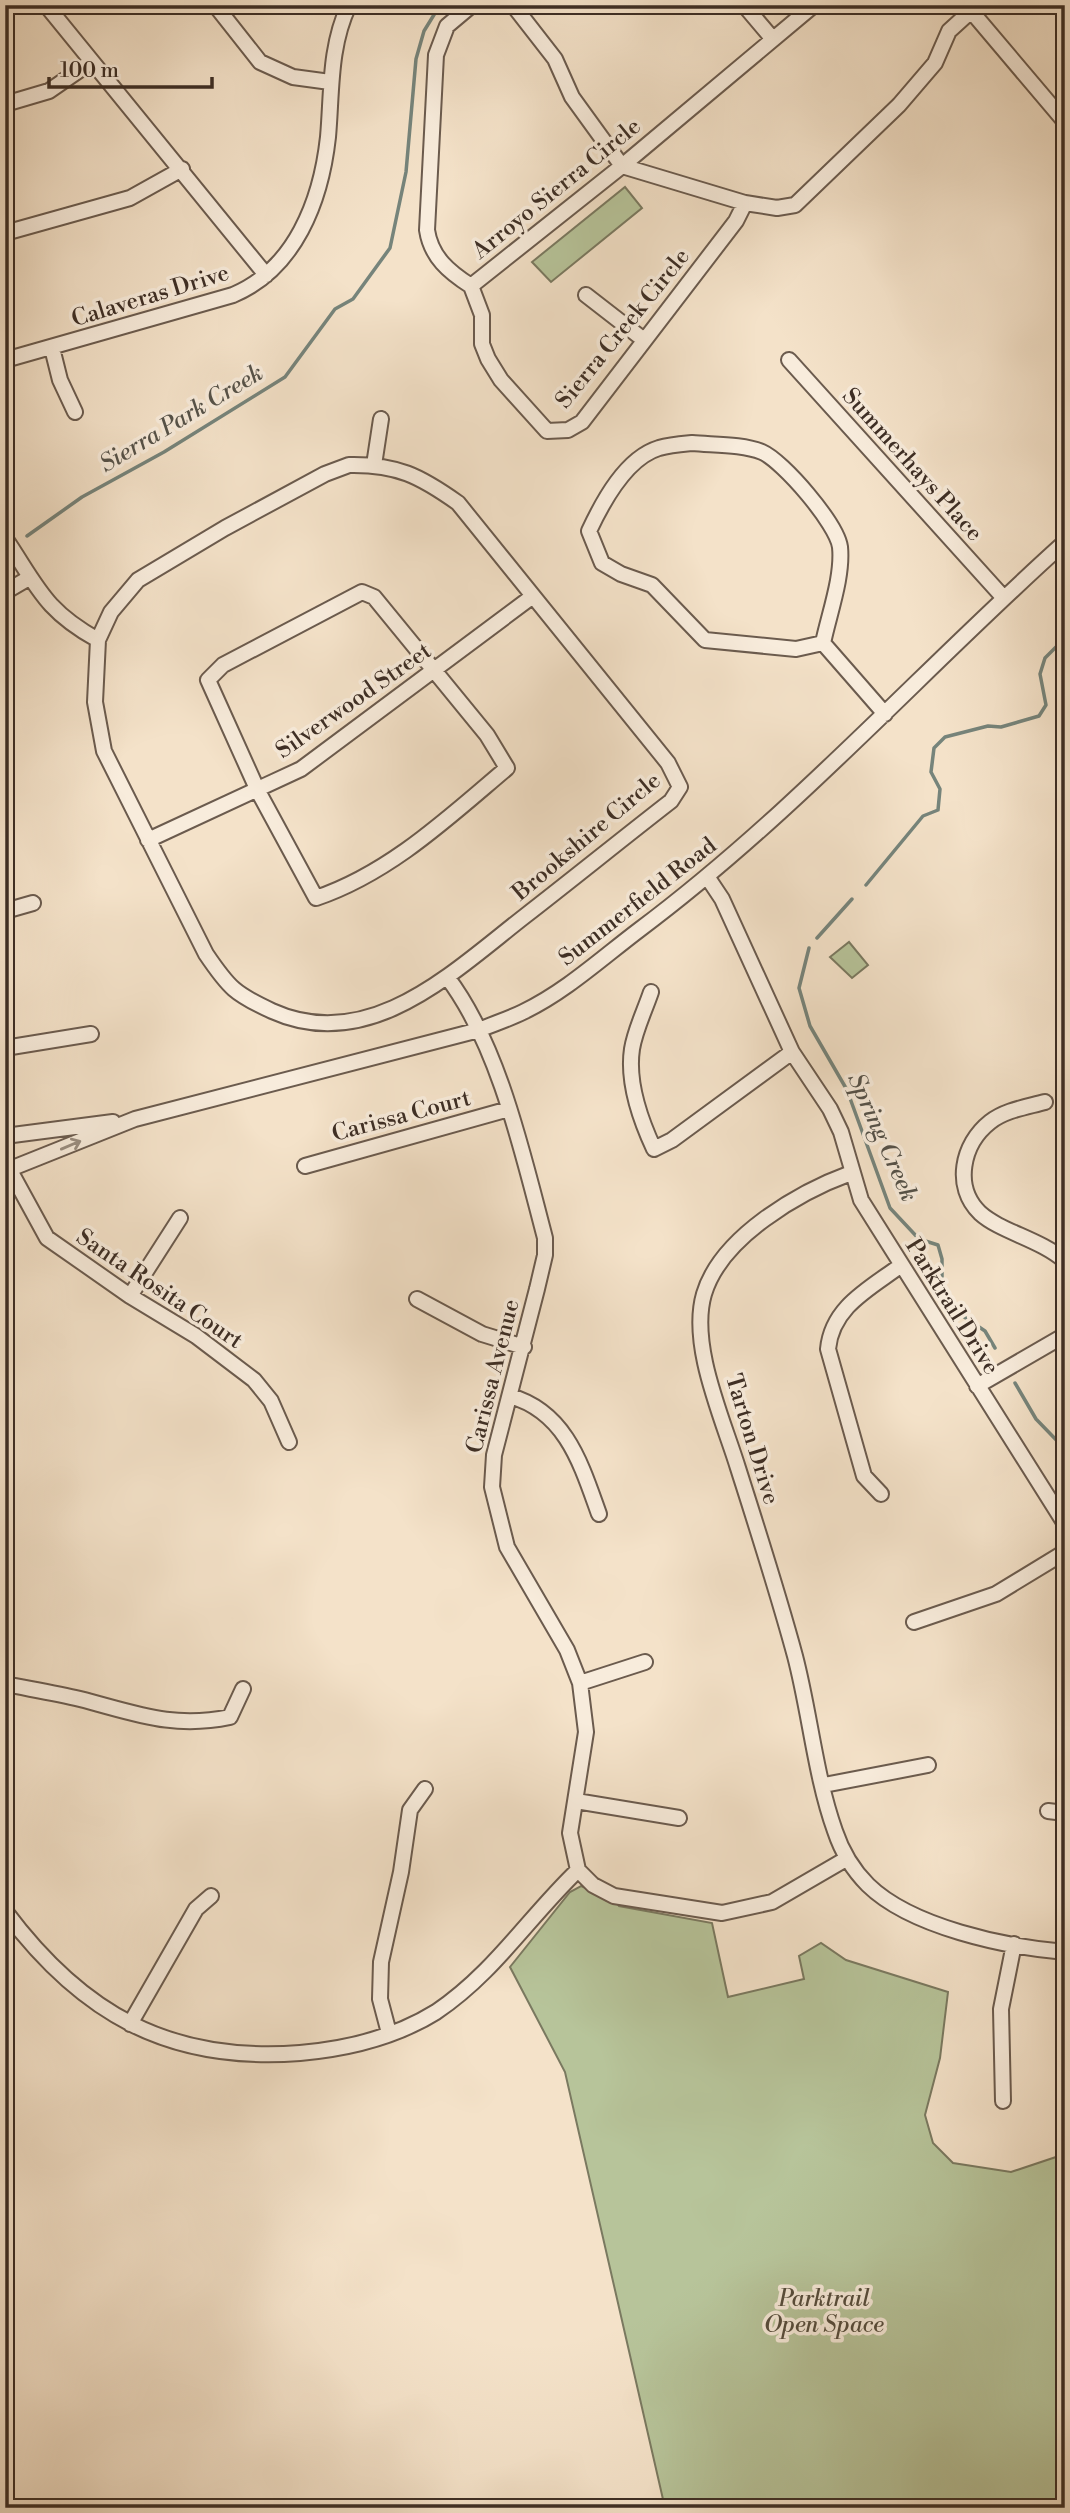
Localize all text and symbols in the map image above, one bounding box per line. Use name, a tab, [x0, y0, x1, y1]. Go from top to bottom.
scale bar	[49, 46, 212, 90]
text: 100 m	[60, 58, 119, 84]
street label: Arroyo Sierra Circle	[466, 112, 647, 266]
street label: Sierra Creek Circle	[550, 243, 696, 414]
street label: Calaveras Drive	[68, 259, 232, 333]
water label: Sierra Park Creek	[94, 358, 269, 480]
street label: Summerhays Place	[836, 382, 988, 547]
street label: Silverwood Street	[271, 637, 437, 765]
street label: Brookshire Circle	[506, 767, 667, 908]
street label: Summerfield Road	[553, 832, 722, 972]
water label: Spring Creek	[840, 1068, 924, 1206]
street label: Carissa Court	[329, 1084, 474, 1148]
one-way arrow	[60, 1137, 81, 1150]
street label: Santa Rosita Court	[71, 1223, 248, 1355]
street label: Parktrail Drive	[899, 1233, 1005, 1380]
street label: Carissa Avenue	[460, 1296, 526, 1456]
street label: Tarton Drive	[719, 1371, 785, 1508]
park label: Parktrail Open Space	[764, 2285, 884, 2339]

